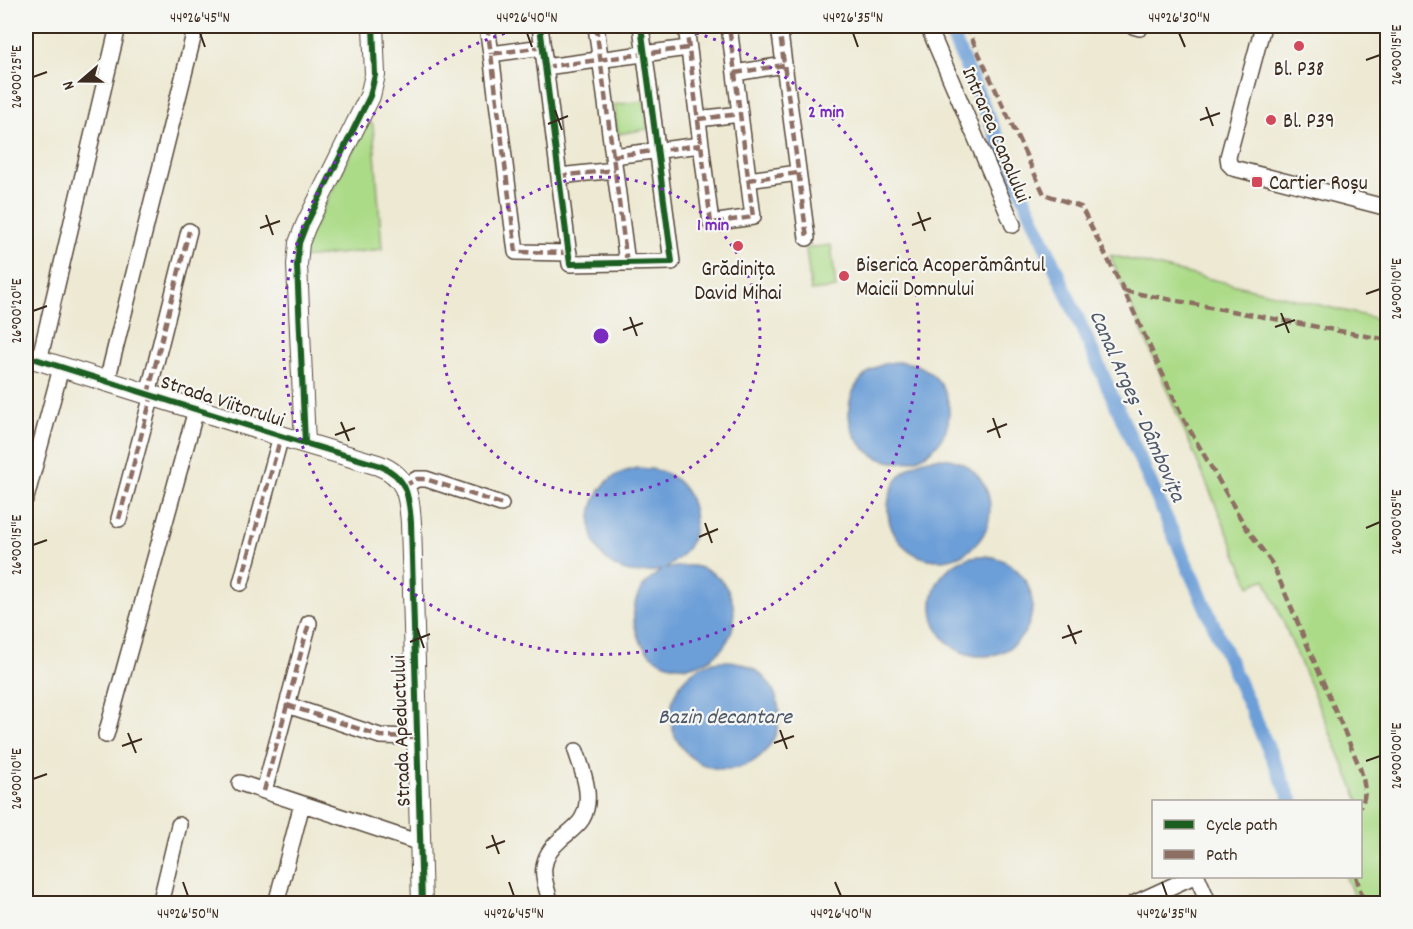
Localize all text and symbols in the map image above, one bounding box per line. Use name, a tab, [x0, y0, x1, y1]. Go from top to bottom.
text: 44°26'45"N	[170, 8, 230, 30]
text: 44°26'40"N	[496, 8, 558, 30]
text: 44°26'35"N	[823, 8, 883, 30]
text: 44°26'30"N	[1148, 8, 1210, 30]
text: 26°00'15"E	[1387, 25, 1409, 85]
marker: Bl. P38	[1292, 39, 1306, 53]
text: 26°00'25"E	[7, 45, 29, 109]
north arrow	[51, 51, 111, 111]
place label: Bl. P38	[1274, 56, 1324, 86]
street label: Intrarea Canalului	[952, 63, 1036, 208]
text: N	[57, 78, 81, 93]
text: 2 min	[808, 101, 844, 126]
place label: Bl. P39	[1283, 108, 1335, 138]
marker: Bl. P39	[1264, 113, 1278, 127]
place label: Cartier Roșu	[1269, 170, 1368, 200]
marker: Cartier Roșu	[1250, 175, 1264, 189]
text: 1 min	[697, 214, 729, 239]
marker: Grădinița David Mihai	[731, 239, 745, 253]
place label: Biserica Acoperământul Maicii Domnului	[856, 252, 1045, 306]
place label: Grădinița David Mihai	[694, 256, 782, 310]
text: 26°00'10"E	[1387, 258, 1409, 320]
marker: Biserica Acoperământul Maicii Domnului	[837, 269, 851, 283]
text: 26°00'20"E	[7, 278, 29, 343]
water label: Canal Argeș - Dâmbovița	[1080, 306, 1193, 509]
centre of rings	[591, 326, 611, 346]
street label: Strada Viitorului	[156, 369, 288, 437]
text: 26°00'05"E	[1387, 489, 1409, 555]
text: 26°00'15"E	[7, 515, 29, 575]
street label: Strada Apeductului	[385, 654, 421, 807]
water label: Bazin decantare	[658, 703, 793, 734]
text: 26°00'00"E	[1387, 723, 1409, 789]
text: 26°00'10"E	[7, 748, 29, 810]
legend	[1152, 800, 1362, 878]
text: Cycle path	[1206, 814, 1277, 839]
text: Path	[1206, 844, 1238, 869]
text: 44°26'50"N	[157, 904, 219, 926]
text: 44°26'45"N	[484, 904, 544, 926]
text: 44°26'40"N	[810, 904, 872, 926]
text: 44°26'35"N	[1137, 904, 1197, 926]

